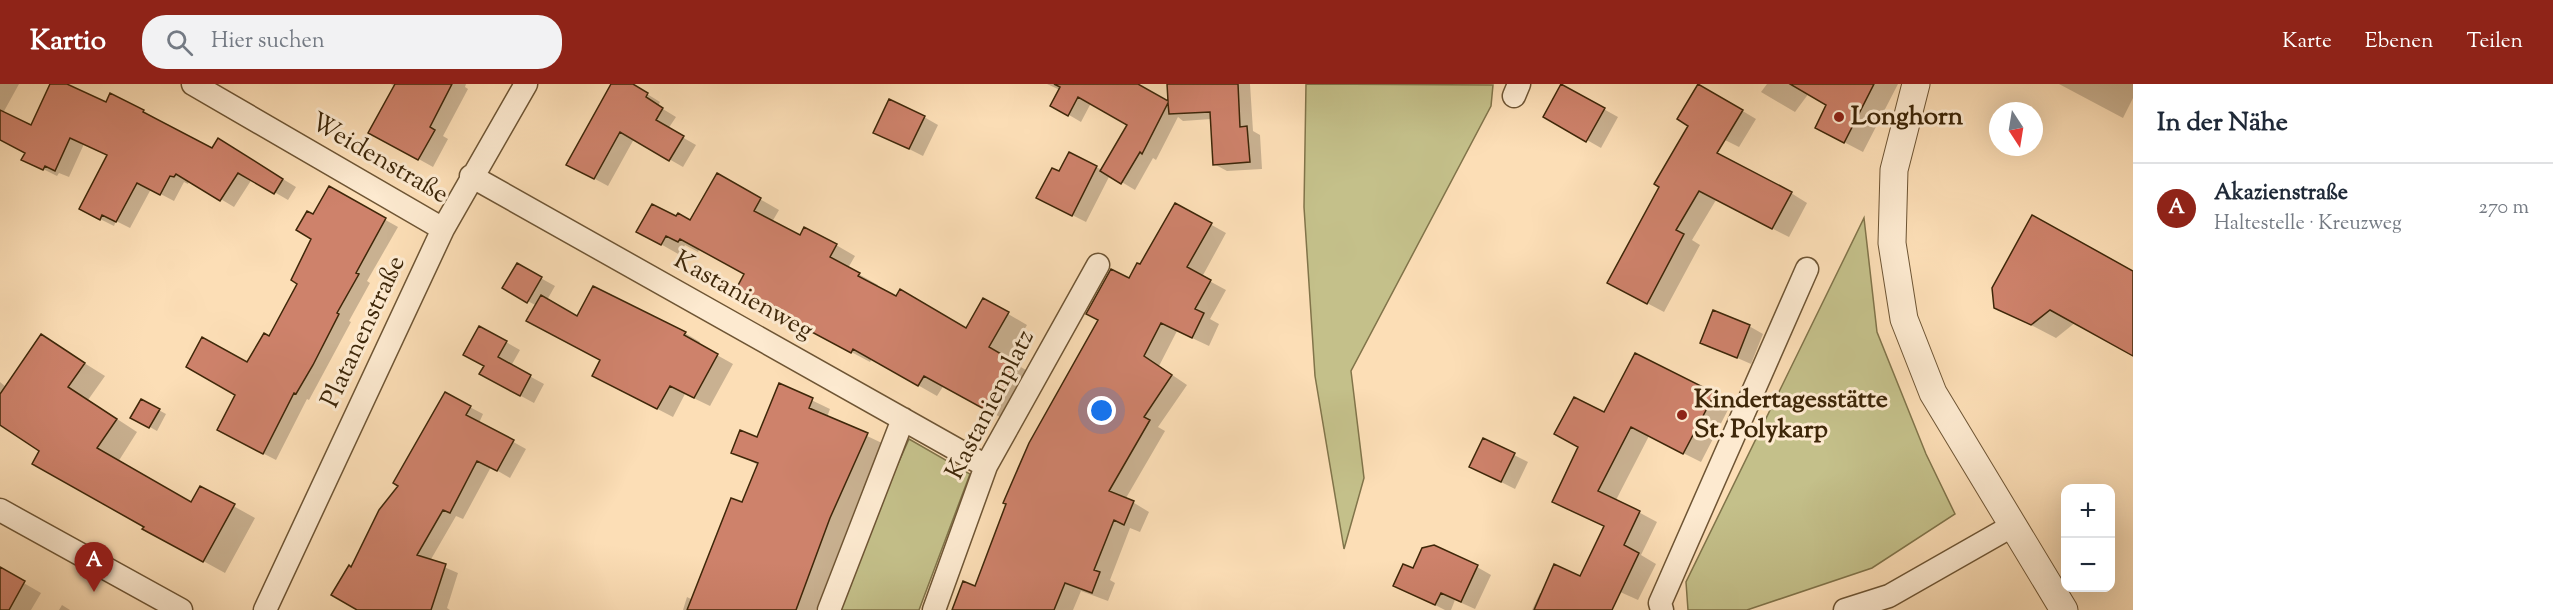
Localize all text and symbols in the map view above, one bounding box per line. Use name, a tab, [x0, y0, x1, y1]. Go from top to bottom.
search box	[142, 15, 562, 69]
text: Kartio	[30, 22, 106, 62]
icon: search	[163, 26, 196, 59]
text: Hier suchen	[211, 26, 325, 58]
text: Karte	[2282, 27, 2332, 57]
text: Ebenen	[2365, 27, 2433, 57]
text: Teilen	[2466, 27, 2523, 57]
place label: Longhorn	[1851, 99, 1964, 136]
north arrow	[1989, 102, 2043, 156]
street label: Weidenstraße	[303, 104, 455, 214]
text: In der Nähe	[2157, 105, 2288, 142]
marker: Longhorn	[1832, 110, 1846, 124]
text: Akazienstraße	[2214, 178, 2348, 210]
text: A	[2168, 194, 2185, 223]
text: 270 m	[2479, 194, 2529, 223]
text: Haltestelle · Kreuzweg	[2214, 210, 2402, 239]
street label: Kastanienweg	[666, 242, 820, 350]
street label: Platanenstraße	[313, 250, 415, 414]
street label: Kastanienplatz	[937, 323, 1045, 486]
place label: Kindertagesstätte St. Polykarp	[1694, 382, 1888, 449]
your location	[1087, 396, 1116, 425]
marker: Kindertagesstätte St. Polykarp	[1675, 408, 1689, 422]
map controls	[2061, 484, 2115, 592]
button: +	[2061, 484, 2115, 538]
button: −	[2061, 538, 2115, 592]
pin: A	[74, 542, 113, 592]

